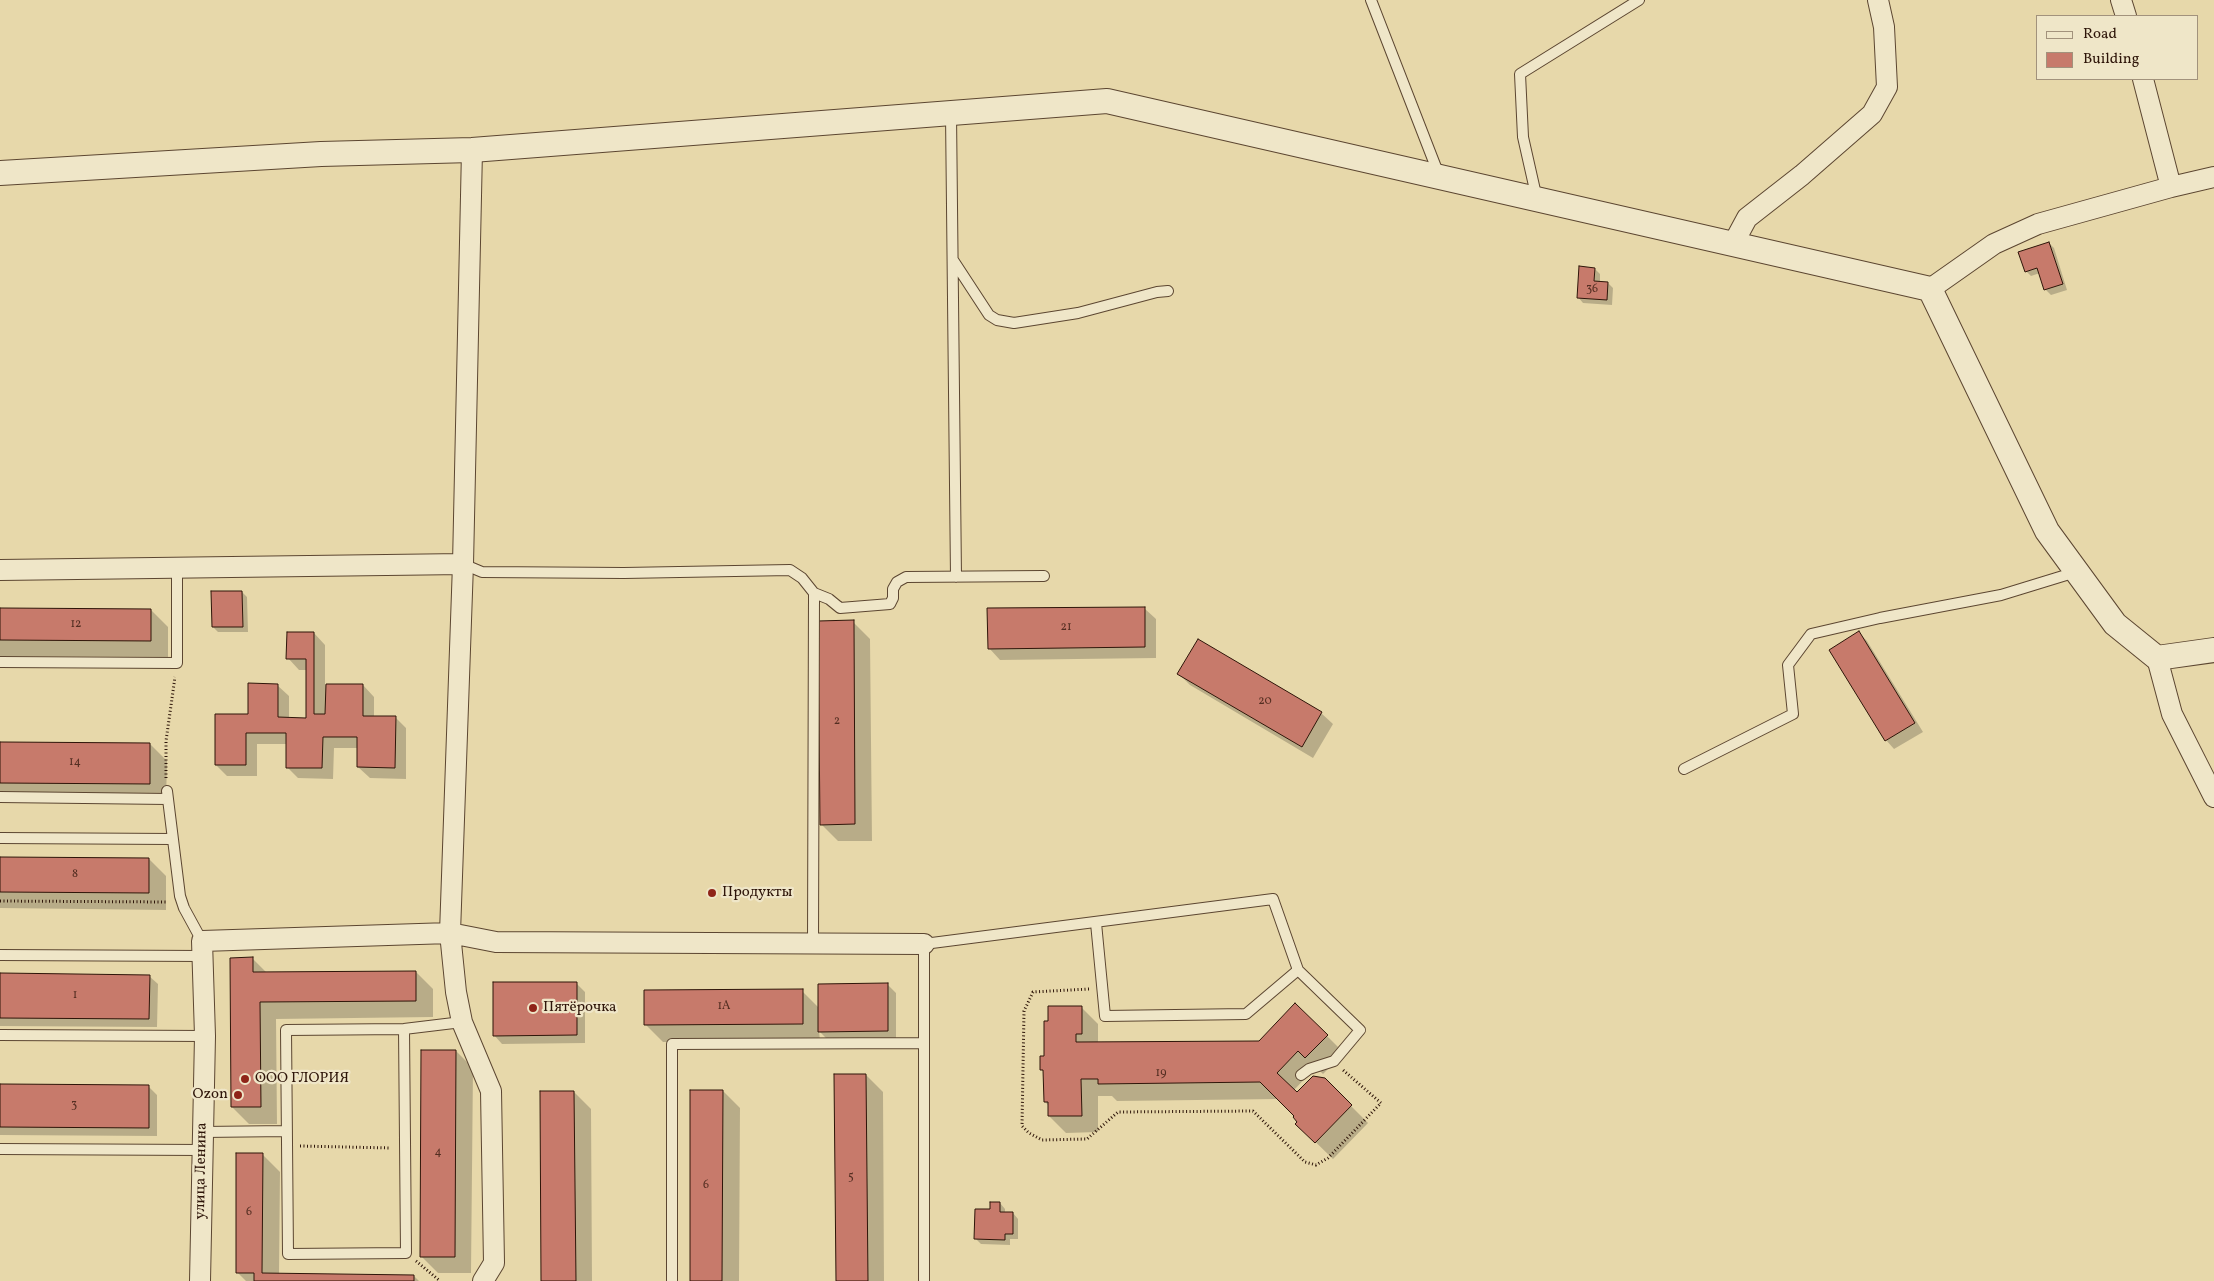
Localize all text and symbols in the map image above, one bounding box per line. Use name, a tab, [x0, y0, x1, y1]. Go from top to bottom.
legend	[2036, 15, 2199, 80]
text: Road	[2083, 24, 2117, 45]
text: Building	[2083, 49, 2139, 70]
house number: 36	[1586, 283, 1598, 297]
house number: 12	[70, 618, 82, 632]
house number: 21	[1060, 621, 1072, 635]
house number: 20	[1258, 695, 1272, 709]
house number: 2	[834, 715, 840, 729]
house number: 14	[69, 756, 81, 770]
house number: 8	[72, 868, 78, 882]
place label: Продукты	[722, 884, 792, 902]
marker: Продукты	[706, 887, 718, 899]
house number: 1	[73, 989, 77, 1003]
place label: Пятёрочка	[543, 999, 617, 1017]
house number: 1А	[717, 1000, 731, 1014]
marker: Пятёрочка	[527, 1002, 539, 1014]
house number: 19	[1156, 1067, 1166, 1081]
place label: ООО ГЛОРИЯ	[255, 1070, 349, 1088]
marker: ООО ГЛОРИЯ	[239, 1073, 251, 1085]
place label: Ozon	[193, 1086, 228, 1104]
marker: Ozon	[232, 1089, 244, 1101]
house number: 3	[71, 1099, 77, 1113]
street label: улица Ленина	[192, 1122, 212, 1220]
house number: 4	[434, 1146, 442, 1160]
house number: 5	[848, 1171, 854, 1185]
house number: 6	[703, 1179, 709, 1193]
house number: 6	[246, 1206, 252, 1220]

